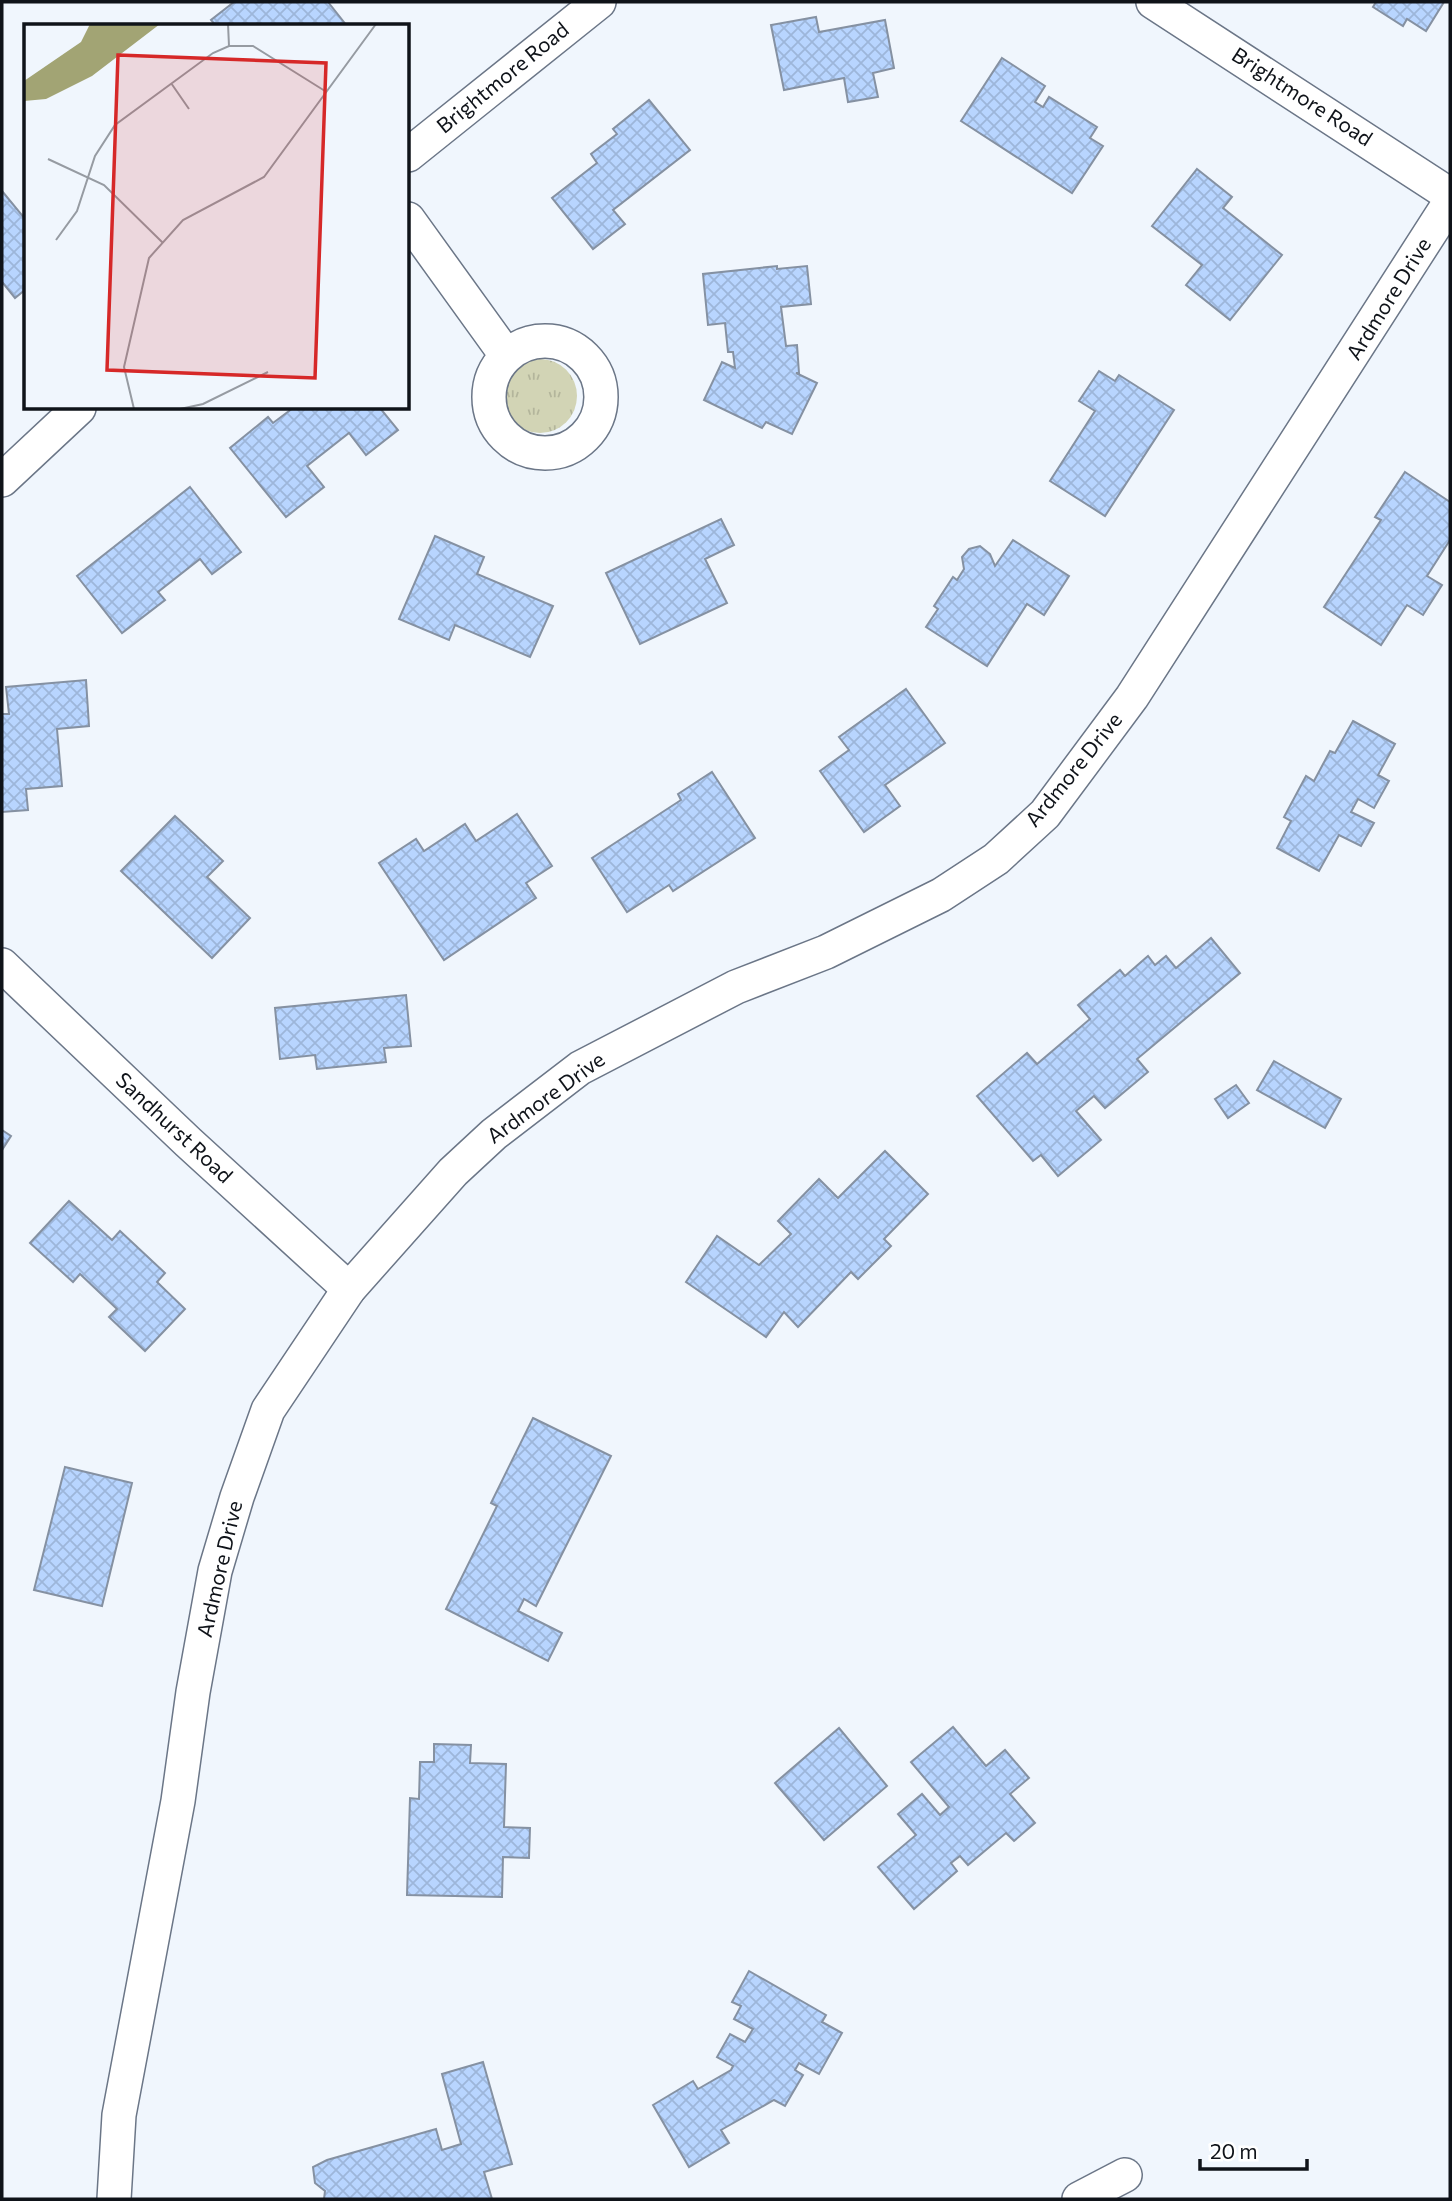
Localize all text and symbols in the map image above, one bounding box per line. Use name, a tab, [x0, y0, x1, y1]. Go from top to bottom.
street label: Brightmore Road	[431, 16, 573, 138]
inset map	[24, 24, 410, 410]
street label: Brightmore Road	[1228, 41, 1378, 150]
street label: Ardmore Drive	[1340, 232, 1435, 364]
street label: Ardmore Drive	[1019, 707, 1126, 831]
street label: Ardmore Drive	[481, 1046, 609, 1148]
street label: Sandhurst Road	[111, 1066, 239, 1187]
street label: Ardmore Drive	[191, 1498, 246, 1639]
scale bar	[1200, 2128, 1307, 2172]
text: 20 m	[1210, 2138, 1258, 2163]

